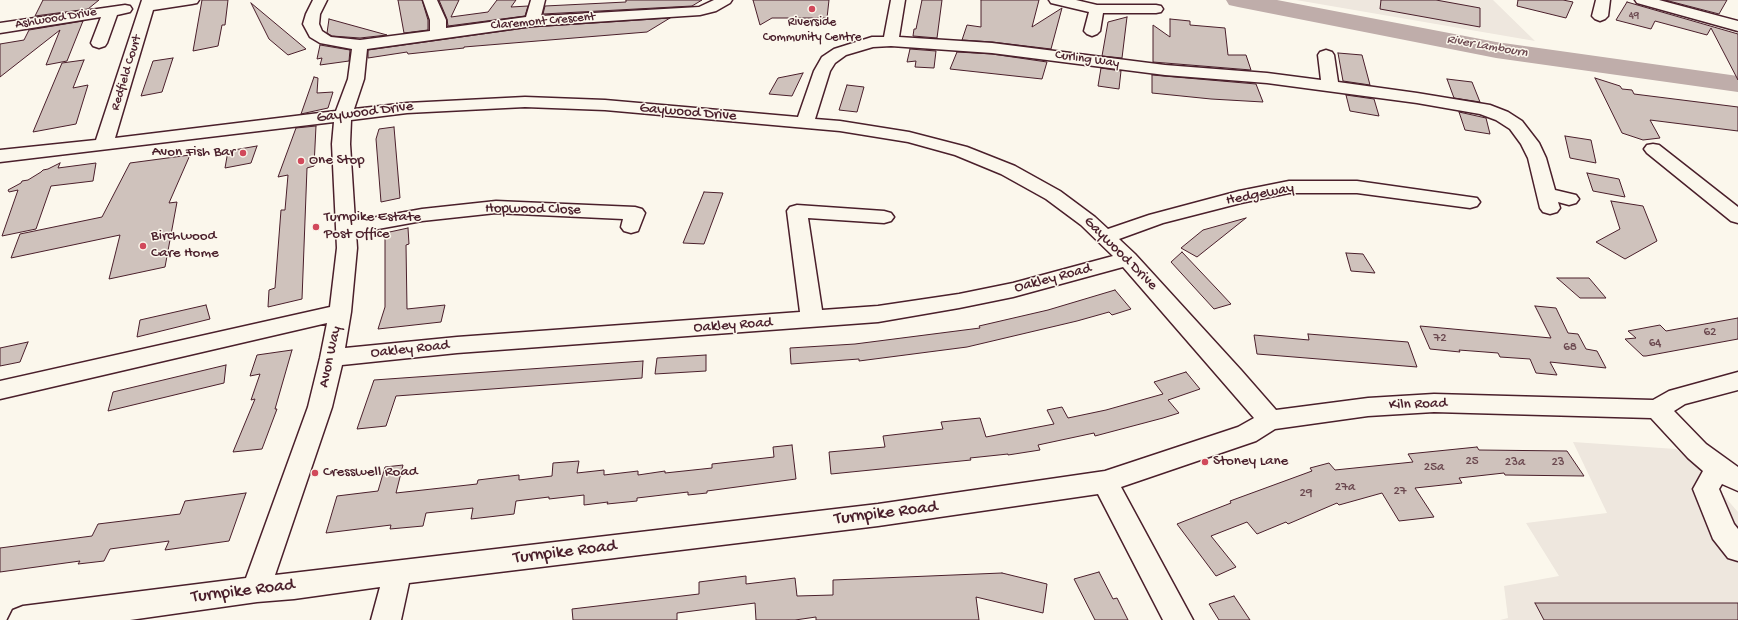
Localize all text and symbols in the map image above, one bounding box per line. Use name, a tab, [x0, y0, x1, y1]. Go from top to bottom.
marker: Riverside Community Centre	[807, 4, 817, 14]
street label: Ashwood Drive	[14, 5, 98, 33]
house number: 49	[1629, 9, 1639, 23]
street label: Claremont Crescent	[490, 10, 596, 34]
place label: Riverside Community Centre	[763, 15, 861, 46]
water label: River Lambourn	[1446, 32, 1528, 62]
street label: Redfield Court	[108, 33, 146, 113]
street label: Curling Way	[1054, 48, 1120, 72]
street label: Gaywood Drive	[316, 98, 414, 128]
street label: Gaywood Drive	[639, 100, 737, 126]
place label: Avon Fish Bar	[152, 144, 235, 162]
marker: Avon Fish Bar	[238, 148, 248, 158]
place label: One Stop	[309, 152, 365, 170]
marker: One Stop	[296, 156, 306, 166]
street label: Hedgeway	[1225, 180, 1295, 210]
street label: Hopwood Close	[485, 200, 581, 220]
place label: Turnpike Estate Post Office	[324, 209, 421, 244]
street label: Gaywood Drive	[1079, 213, 1161, 295]
marker: Turnpike Estate Post Office	[311, 222, 321, 232]
place label: Birchwood Care Home	[151, 228, 219, 263]
marker: Birchwood Care Home	[138, 241, 148, 251]
street label: Oakley Road	[1013, 260, 1093, 298]
street label: Oakley Road	[693, 314, 773, 338]
street label: Avon Way	[316, 325, 346, 389]
house number: 62	[1704, 325, 1716, 341]
house number: 72	[1433, 331, 1447, 347]
house number: 64	[1649, 336, 1661, 352]
street label: Oakley Road	[370, 337, 450, 363]
house number: 68	[1563, 340, 1577, 356]
street label: Kiln Road	[1389, 395, 1447, 415]
place label: Stoney Lane	[1213, 453, 1288, 471]
house number: 25	[1465, 454, 1479, 470]
house number: 23a	[1505, 455, 1525, 471]
house number: 23	[1551, 455, 1565, 471]
marker: Stoney Lane	[1200, 457, 1210, 467]
house number: 25a	[1424, 460, 1444, 476]
place label: Cresswell Road	[323, 464, 418, 482]
marker: Cresswell Road	[310, 468, 320, 478]
house number: 27a	[1335, 480, 1355, 496]
house number: 27	[1393, 484, 1407, 500]
house number: 29	[1300, 486, 1312, 502]
street label: Turnpike Road	[833, 497, 939, 531]
street label: Turnpike Road	[512, 536, 618, 570]
street label: Turnpike Road	[190, 575, 296, 609]

